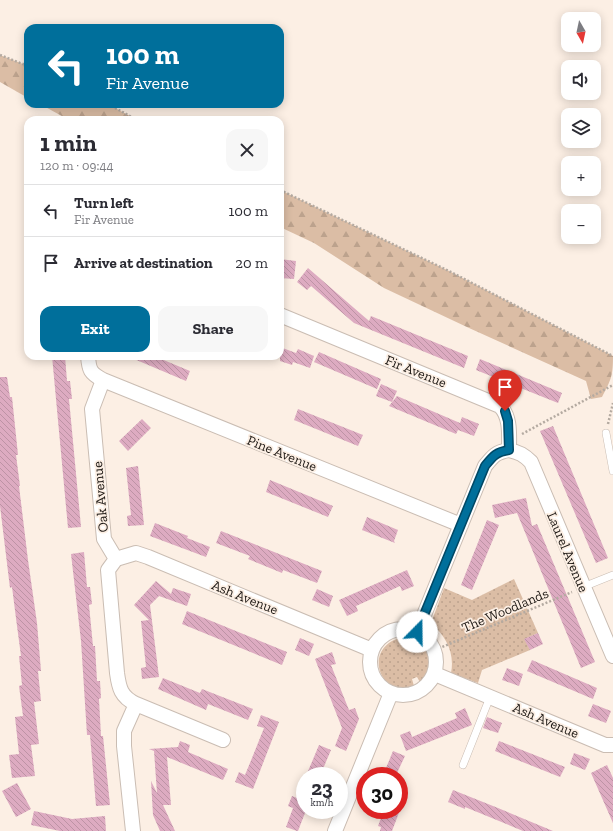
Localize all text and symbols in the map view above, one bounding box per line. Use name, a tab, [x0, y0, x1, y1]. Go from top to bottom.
north arrow	[561, 12, 601, 52]
map controls	[561, 12, 601, 244]
text: 100 m	[106, 38, 179, 71]
icon: left	[40, 40, 92, 92]
button: sound	[561, 60, 601, 100]
text: Fir Avenue	[106, 72, 189, 94]
button: layers	[561, 108, 601, 148]
text: 1 min	[40, 128, 97, 157]
button: close	[226, 129, 268, 171]
button: +	[561, 156, 601, 196]
text: 120 m · 09:44	[40, 158, 113, 173]
text: Turn left	[74, 194, 134, 212]
icon: left	[40, 200, 62, 222]
text: 100 m	[229, 202, 268, 220]
button: −	[561, 204, 601, 244]
text: Fir Avenue	[74, 212, 134, 227]
icon: arrive	[40, 252, 62, 274]
text: Arrive at destination	[74, 254, 213, 272]
text: 20 m	[235, 254, 268, 272]
button: Exit	[40, 306, 150, 352]
button: Share	[158, 306, 268, 352]
street label: Fir Avenue	[383, 352, 449, 392]
pin	[488, 370, 522, 411]
icon: arrive	[494, 376, 516, 398]
street label: Pine Avenue	[244, 432, 320, 475]
street label: Oak Avenue	[89, 460, 112, 533]
street label: Laurel Avenue	[543, 510, 592, 595]
street label: Ash Avenue	[209, 576, 281, 619]
street label: The Woodlands	[459, 585, 551, 636]
position arrow	[396, 611, 438, 653]
street label: Ash Avenue	[510, 699, 582, 742]
speed limit sign: 30	[356, 767, 408, 819]
text: 23	[311, 776, 333, 800]
text: km/h	[311, 797, 333, 809]

